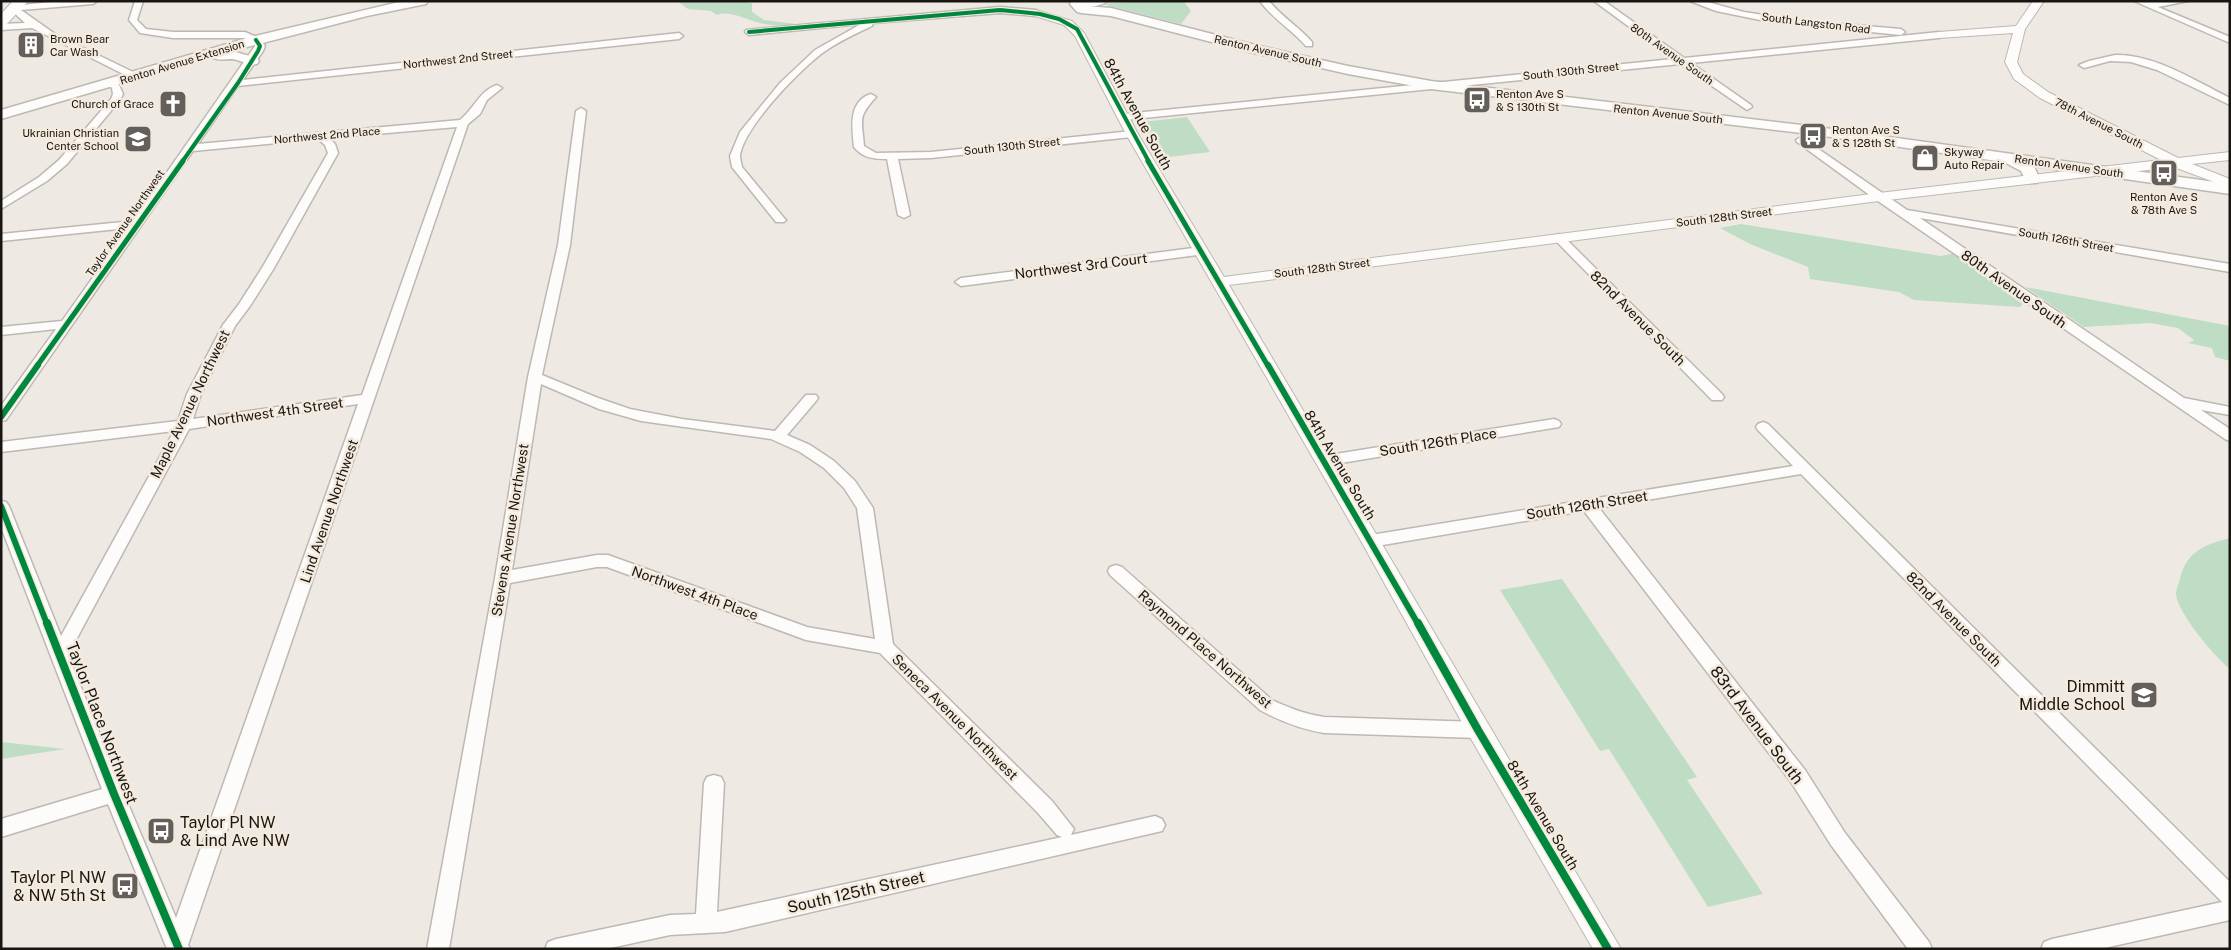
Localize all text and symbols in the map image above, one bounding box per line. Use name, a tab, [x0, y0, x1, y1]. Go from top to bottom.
street label: South Langston Road	[1761, 10, 1871, 36]
street label: 80th Avenue South	[1628, 21, 1716, 87]
building icon: Brown Bear Car Wash	[16, 30, 46, 60]
place label: Brown Bear Car Wash	[50, 33, 109, 58]
street label: Renton Avenue South	[1213, 33, 1323, 69]
street label: Renton Avenue Extension	[118, 37, 246, 87]
street label: Northwest 2nd Street	[403, 47, 513, 71]
street label: 84th Avenue South	[1101, 55, 1175, 173]
street label: South 130th Street	[1522, 60, 1620, 82]
bus stop icon: Renton Ave S & S 130th St	[1462, 85, 1492, 115]
place label: Renton Ave S & S 130th St	[1496, 88, 1564, 113]
church icon: Church of Grace	[158, 89, 188, 119]
street label: 78th Avenue South	[2053, 95, 2145, 151]
place label: Church of Grace	[71, 98, 154, 110]
street label: Renton Avenue South	[1613, 102, 1723, 126]
bus stop icon: Renton Ave S & S 128th St	[1798, 121, 1828, 151]
school or university icon: Ukrainian Christian Center School	[123, 124, 153, 154]
street label: Northwest 2nd Place	[273, 124, 381, 146]
place label: Renton Ave S & S 128th St	[1832, 124, 1900, 149]
place label: Ukrainian Christian Center School	[22, 127, 119, 152]
street label: South 130th Street	[963, 135, 1061, 157]
shop icon: Skyway Auto Repair	[1910, 143, 1940, 173]
place label: Skyway Auto Repair	[1944, 146, 2004, 171]
street label: Renton Avenue South	[2014, 152, 2124, 180]
bus stop icon: Renton Ave S & 78th Ave S	[2149, 158, 2179, 188]
street label: Taylor Avenue Northwest	[83, 167, 167, 279]
place label: Renton Ave S & 78th Ave S	[2130, 191, 2198, 216]
street label: South 128th Street	[1675, 205, 1773, 229]
street label: South 126th Street	[2017, 226, 2115, 254]
street label: 80th Avenue South	[1958, 247, 2070, 331]
street label: Northwest 3rd Court	[1014, 250, 1148, 282]
street label: South 128th Street	[1273, 256, 1371, 280]
street label: 82nd Avenue South	[1587, 267, 1689, 369]
street label: Maple Avenue Northwest	[147, 327, 233, 481]
street label: Northwest 4th Street	[206, 394, 344, 430]
street label: 84th Avenue South	[1301, 407, 1379, 523]
street label: South 126th Place	[1378, 425, 1498, 459]
street label: Lind Avenue Northwest	[297, 437, 361, 585]
street label: Stevens Avenue Northwest	[488, 442, 532, 618]
street label: South 126th Street	[1525, 487, 1649, 523]
street label: Northwest 4th Place	[630, 563, 760, 623]
street label: 82nd Avenue South	[1903, 568, 2005, 670]
street label: Raymond Place Northwest	[1135, 587, 1275, 711]
street label: Taylor Place Northwest	[62, 639, 142, 807]
street label: Seneca Avenue Northwest	[889, 651, 1021, 783]
street label: 83rd Avenue South	[1706, 662, 1808, 788]
place label: Dimmitt Middle School	[2019, 677, 2125, 714]
school or university icon: Dimmitt Middle School	[2129, 680, 2159, 710]
street label: 84th Avenue South	[1504, 757, 1582, 873]
place label: Taylor Pl NW & Lind Ave NW	[180, 813, 290, 850]
bus stop icon: Taylor Pl NW & Lind Ave NW	[146, 816, 176, 846]
street label: South 125th Street	[785, 867, 927, 917]
place label: Taylor Pl NW & NW 5th St	[10, 868, 106, 905]
bus stop icon: Taylor Pl NW & NW 5th St	[110, 871, 140, 901]

